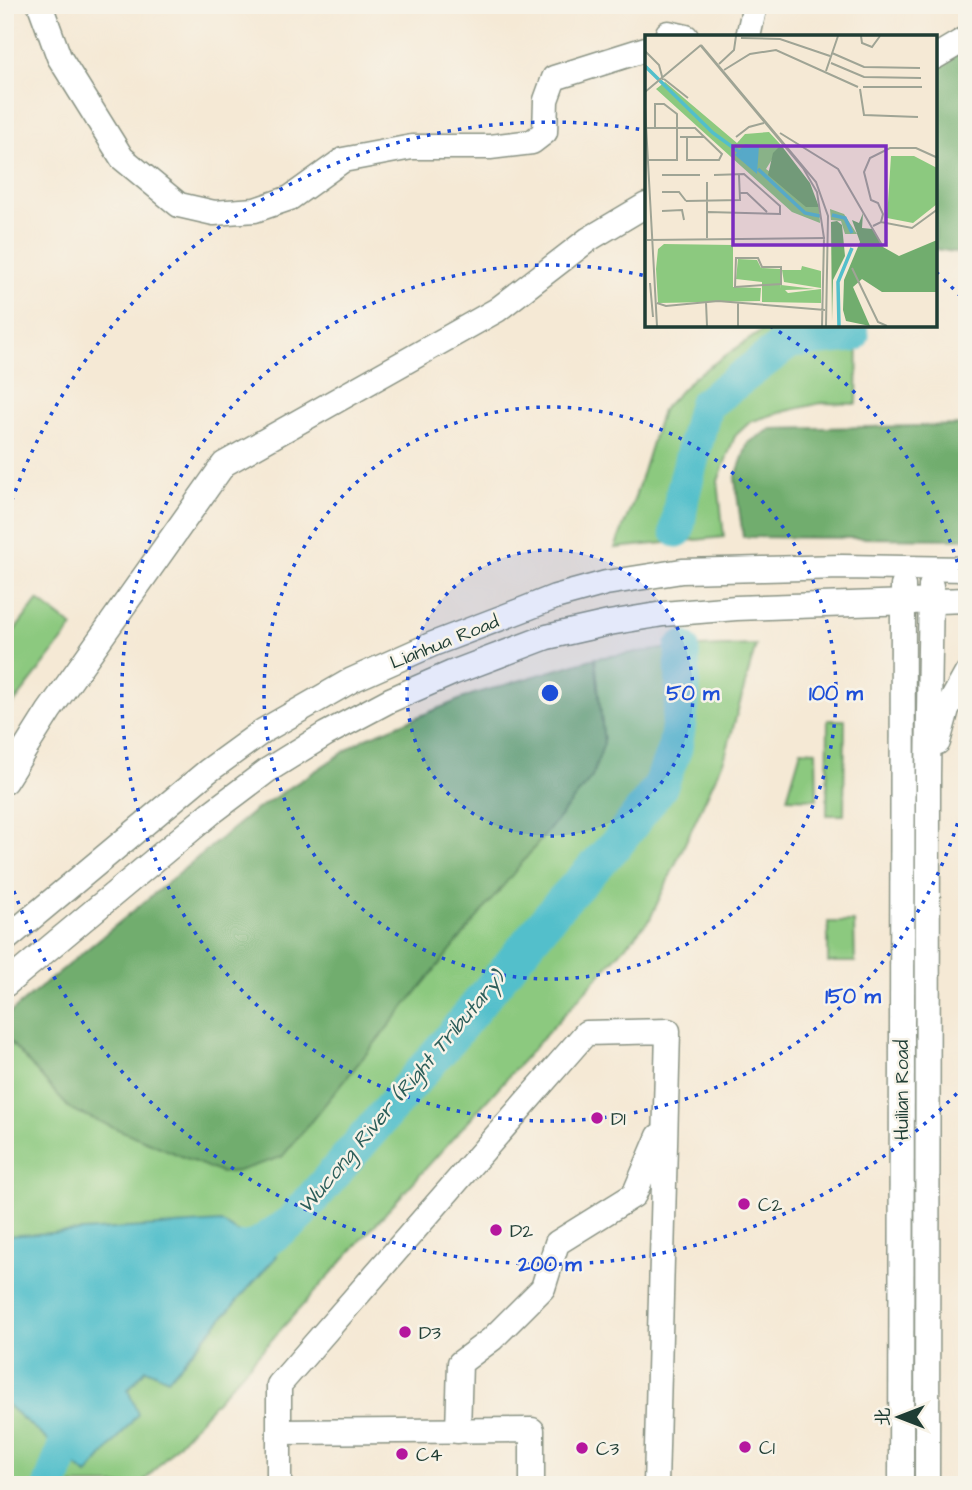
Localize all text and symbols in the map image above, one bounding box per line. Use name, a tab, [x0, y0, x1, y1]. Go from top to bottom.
inset map	[645, 35, 937, 327]
street label: Lianhua Road	[386, 608, 503, 676]
text: 50 m	[667, 679, 720, 708]
text: 100 m	[809, 679, 864, 708]
centre of rings	[538, 681, 562, 705]
water label: Wucong River (Right Tributary)	[291, 963, 514, 1220]
text: 150 m	[825, 982, 881, 1011]
street label: Huilian Road	[889, 1040, 916, 1140]
place label: D1	[611, 1106, 626, 1133]
marker: D1	[589, 1110, 605, 1126]
place label: C2	[758, 1192, 782, 1219]
marker: C2	[736, 1196, 752, 1212]
place label: D2	[510, 1218, 533, 1245]
marker: D2	[488, 1222, 504, 1238]
text: 200 m	[517, 1250, 582, 1279]
place label: D3	[419, 1320, 441, 1347]
marker: D3	[397, 1324, 413, 1340]
north arrow	[864, 1382, 934, 1452]
text: 北	[870, 1407, 897, 1427]
place label: C1	[759, 1435, 775, 1462]
place label: C3	[596, 1436, 619, 1463]
marker: C1	[737, 1439, 753, 1455]
marker: C3	[574, 1440, 590, 1456]
place label: C4	[416, 1442, 442, 1469]
marker: C4	[394, 1446, 410, 1462]

